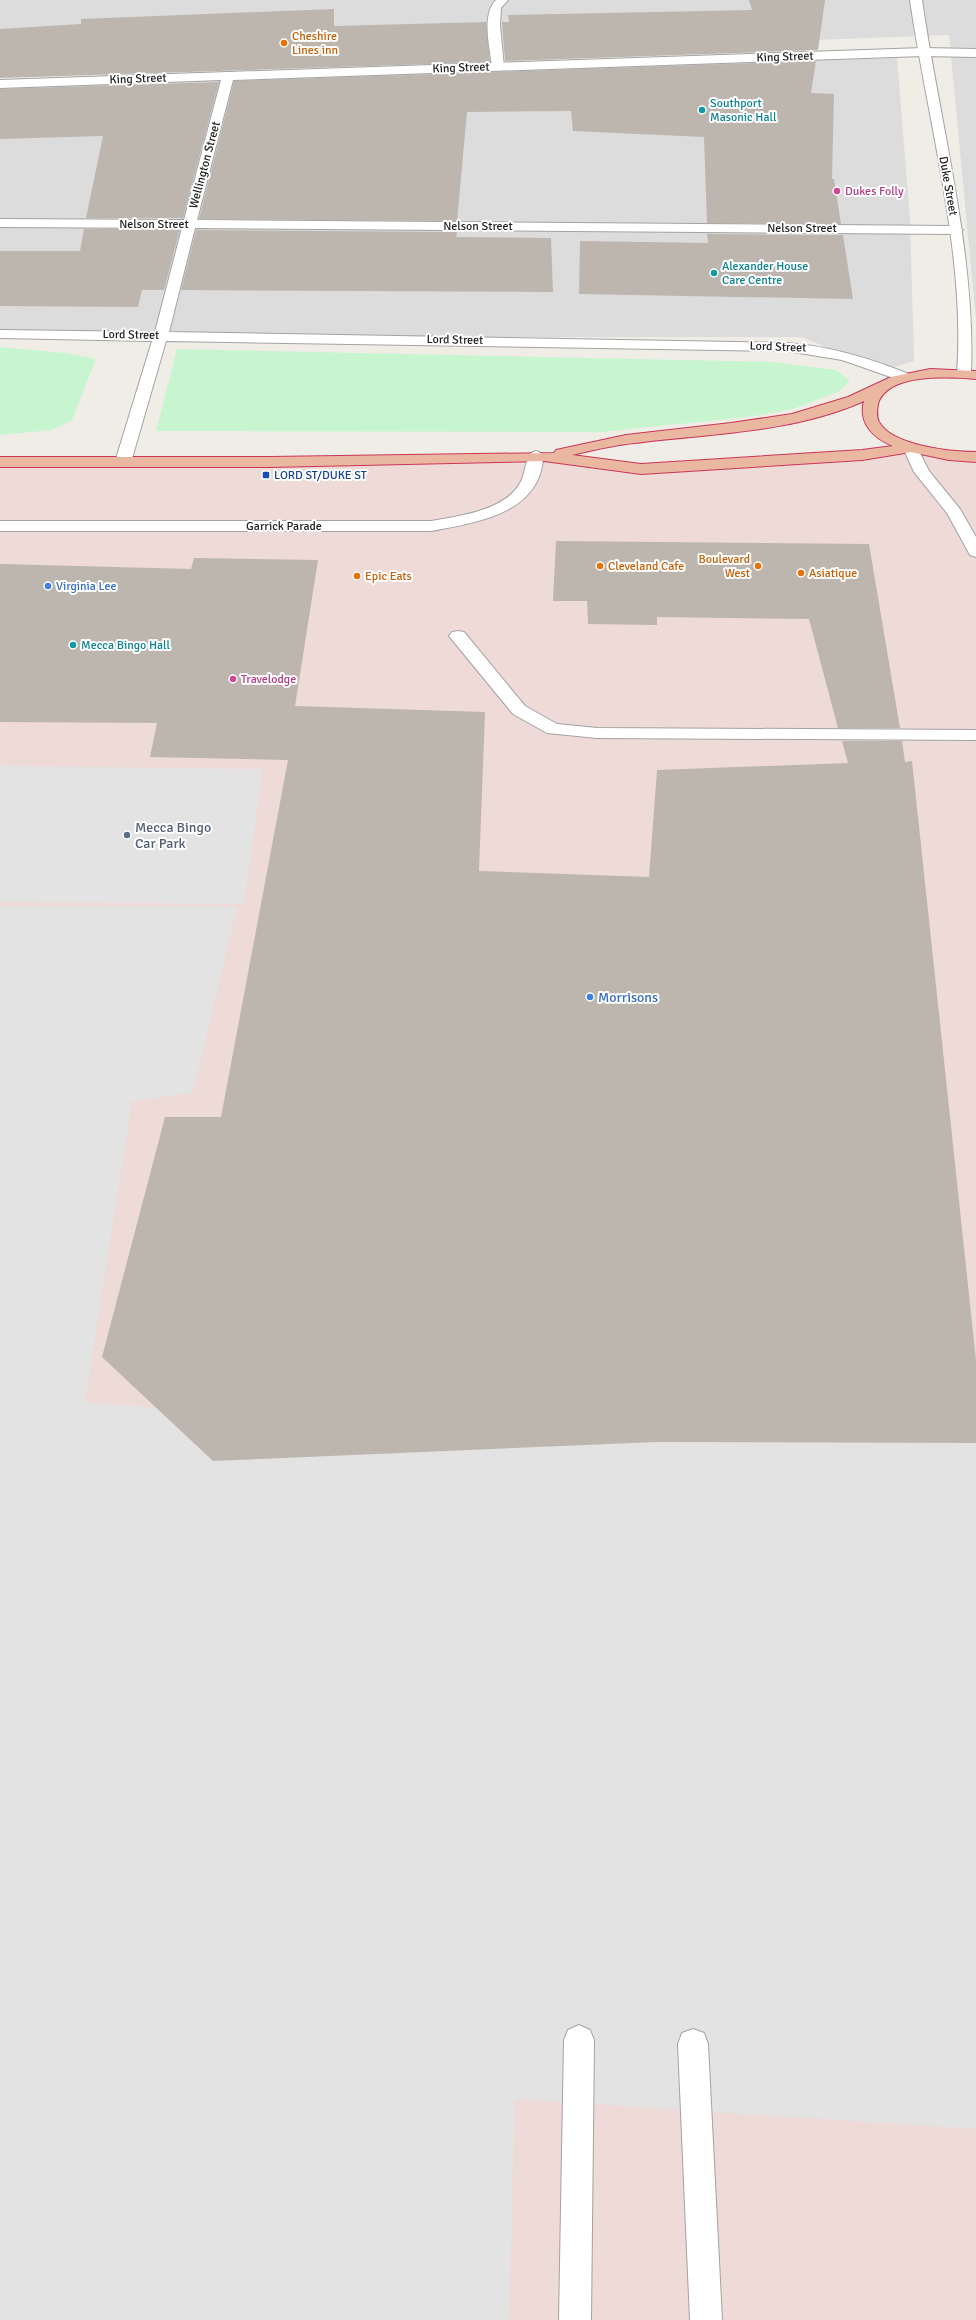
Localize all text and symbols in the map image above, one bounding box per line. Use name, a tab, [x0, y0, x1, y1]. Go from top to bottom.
place label: Cheshire Lines inn	[292, 29, 338, 58]
marker: Cheshire Lines inn	[279, 38, 289, 48]
street label: King Street	[756, 49, 814, 65]
street label: King Street	[432, 60, 490, 76]
street label: King Street	[109, 71, 167, 87]
place label: Southport Masonic Hall	[710, 96, 777, 125]
marker: Southport Masonic Hall	[697, 105, 707, 115]
street label: Wellington Street	[186, 120, 224, 210]
street label: Duke Street	[935, 155, 961, 217]
place label: Dukes Folly	[845, 184, 904, 199]
marker: Dukes Folly	[832, 186, 842, 196]
street label: Nelson Street	[119, 217, 189, 232]
street label: Nelson Street	[443, 219, 513, 234]
street label: Nelson Street	[767, 221, 837, 236]
place label: Alexander House Care Centre	[722, 259, 808, 288]
marker: Alexander House Care Centre	[709, 268, 719, 278]
street label: Lord Street	[102, 327, 160, 343]
street label: Lord Street	[426, 332, 484, 348]
street label: Lord Street	[749, 339, 807, 355]
place label: LORD ST/DUKE ST	[274, 468, 367, 483]
marker: LORD ST/DUKE ST	[261, 470, 271, 480]
street label: Garrick Parade	[246, 519, 322, 534]
place label: Boulevard West	[698, 552, 750, 581]
place label: Cleveland Cafe	[608, 559, 684, 574]
marker: Cleveland Cafe	[595, 561, 605, 571]
marker: Boulevard West	[753, 561, 763, 571]
place label: Asiatique	[809, 566, 857, 581]
marker: Asiatique	[796, 568, 806, 578]
place label: Epic Eats	[365, 569, 412, 584]
marker: Epic Eats	[352, 571, 362, 581]
place label: Virginia Lee	[56, 579, 117, 594]
marker: Virginia Lee	[43, 581, 53, 591]
place label: Mecca Bingo Hall	[81, 638, 171, 653]
marker: Mecca Bingo Hall	[68, 640, 78, 650]
place label: Travelodge	[241, 672, 296, 687]
marker: Travelodge	[228, 674, 238, 684]
place label: Mecca Bingo Car Park	[135, 819, 211, 852]
marker: Mecca Bingo Car Park	[122, 830, 132, 840]
place label: Morrisons	[598, 989, 658, 1006]
marker: Morrisons	[585, 992, 595, 1002]

